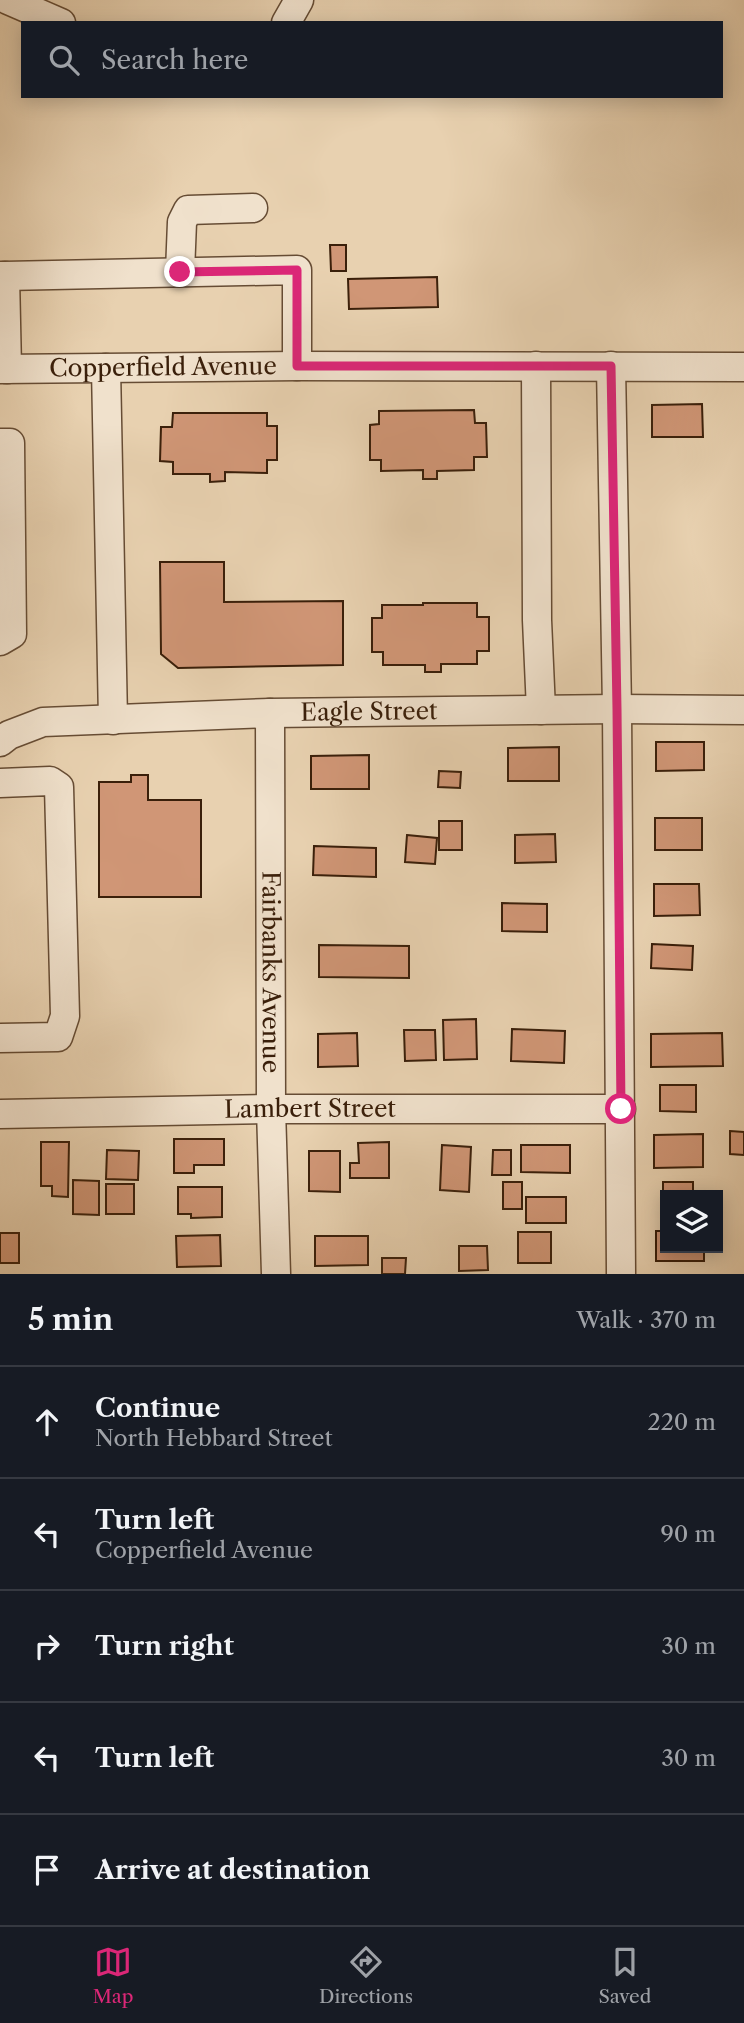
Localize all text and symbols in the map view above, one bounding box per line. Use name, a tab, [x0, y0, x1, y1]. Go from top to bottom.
search box	[21, 21, 723, 98]
icon: search	[45, 41, 83, 79]
text: Search here	[101, 44, 248, 76]
route end	[164, 256, 195, 287]
street label: Copperfield Avenue	[49, 351, 277, 383]
street label: Eagle Street	[300, 696, 438, 727]
street label: Fairbanks Avenue	[256, 871, 286, 1073]
route start	[605, 1093, 636, 1124]
street label: Lambert Street	[224, 1094, 396, 1124]
map controls	[660, 1190, 723, 1253]
button: layers	[660, 1190, 723, 1253]
text: 5 min	[28, 1301, 113, 1338]
text: Walk · 370 m	[576, 1306, 716, 1334]
text: Continue	[95, 1392, 220, 1424]
icon: ahead	[28, 1403, 66, 1441]
text: 220 m	[647, 1408, 716, 1436]
text: North Hebbard Street	[95, 1424, 333, 1452]
text: Turn left	[95, 1504, 214, 1536]
icon: left	[28, 1515, 66, 1553]
text: 90 m	[660, 1520, 716, 1548]
text: Copperfield Avenue	[95, 1536, 313, 1564]
icon: right	[28, 1627, 66, 1665]
text: Turn right	[95, 1630, 234, 1662]
text: 30 m	[661, 1632, 716, 1660]
icon: left	[28, 1739, 66, 1777]
text: Turn left	[95, 1742, 214, 1774]
text: 30 m	[661, 1744, 716, 1772]
icon: arrive	[28, 1851, 66, 1889]
text: Arrive at destination	[95, 1854, 370, 1886]
tab: Map	[93, 1943, 134, 2008]
tab: Directions	[319, 1943, 413, 2008]
tab: Saved	[598, 1943, 651, 2008]

